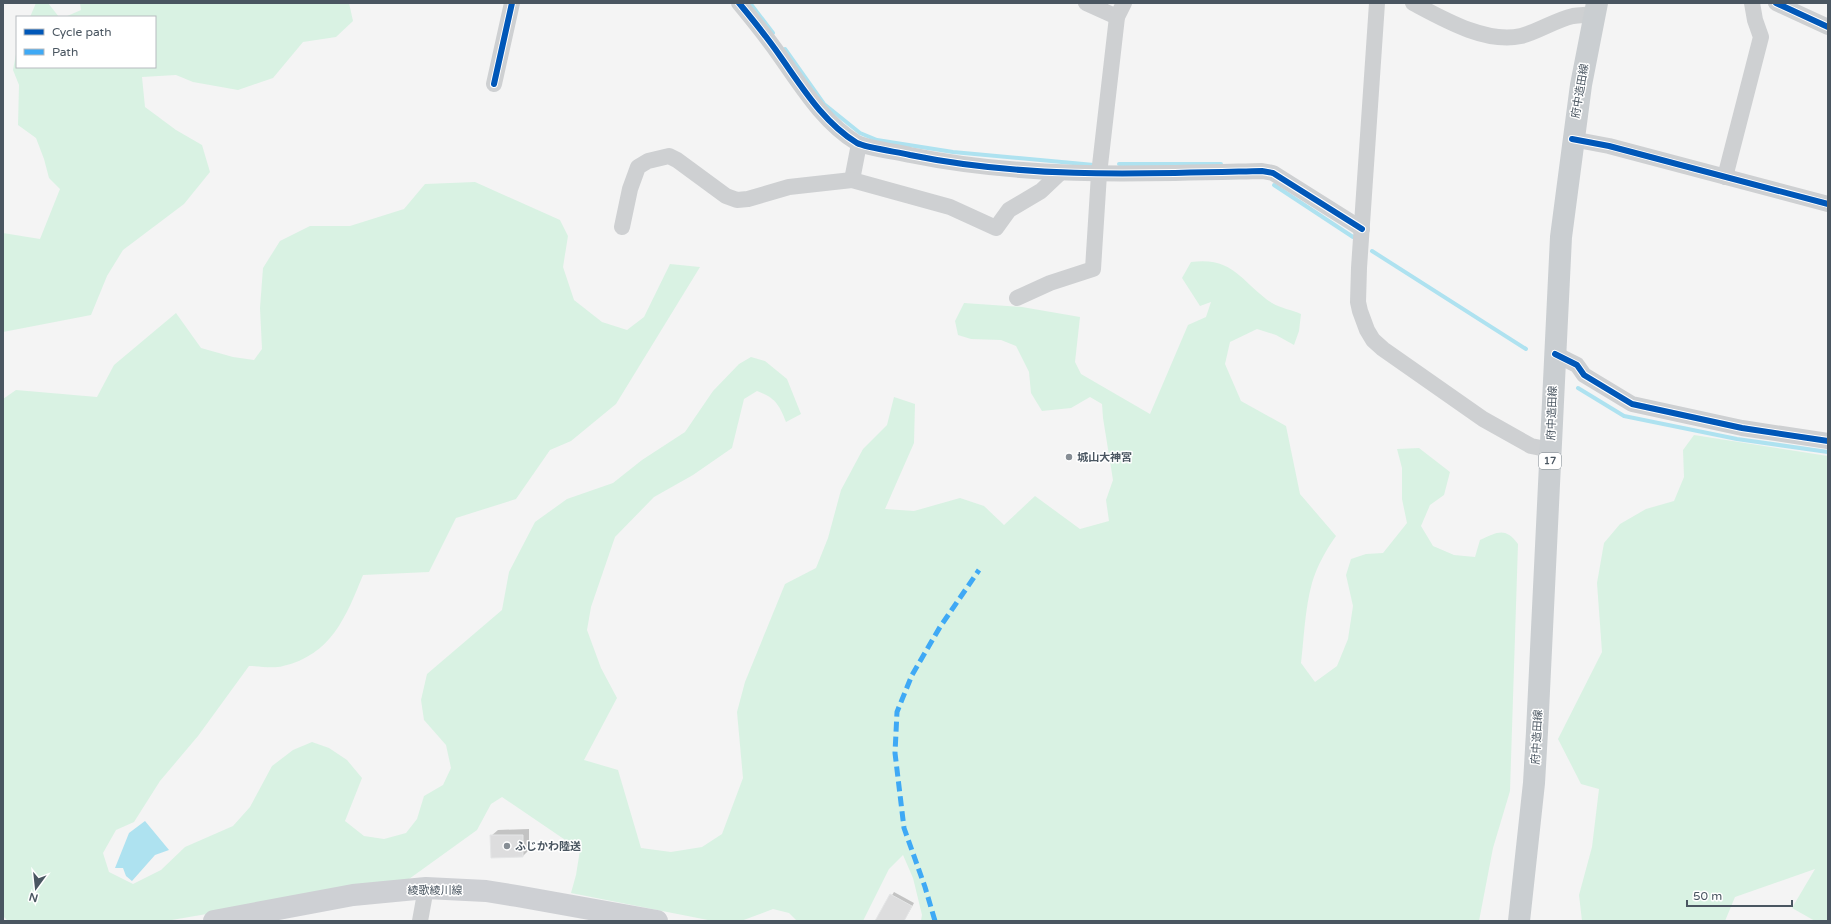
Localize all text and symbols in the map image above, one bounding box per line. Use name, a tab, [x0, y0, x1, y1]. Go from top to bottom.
legend	[16, 16, 156, 68]
text: Cycle path	[52, 25, 111, 39]
text: Path	[52, 45, 78, 59]
street label: 府中造田線	[1569, 63, 1591, 119]
street label: 府中造田線	[1545, 385, 1559, 441]
place label: 城山大神宮	[1077, 451, 1132, 464]
marker: 城山大神宮	[1064, 452, 1074, 462]
road number: 17	[1539, 453, 1561, 469]
street label: 府中造田線	[1529, 709, 1545, 765]
place label: ふじかわ陸送	[515, 840, 581, 853]
marker: ふじかわ陸送	[502, 841, 512, 851]
north arrow	[16, 868, 56, 908]
scale bar	[1687, 882, 1792, 908]
street label: 綾歌綾川線	[408, 884, 463, 897]
text: 50 m	[1693, 889, 1722, 903]
text: N	[28, 890, 39, 905]

